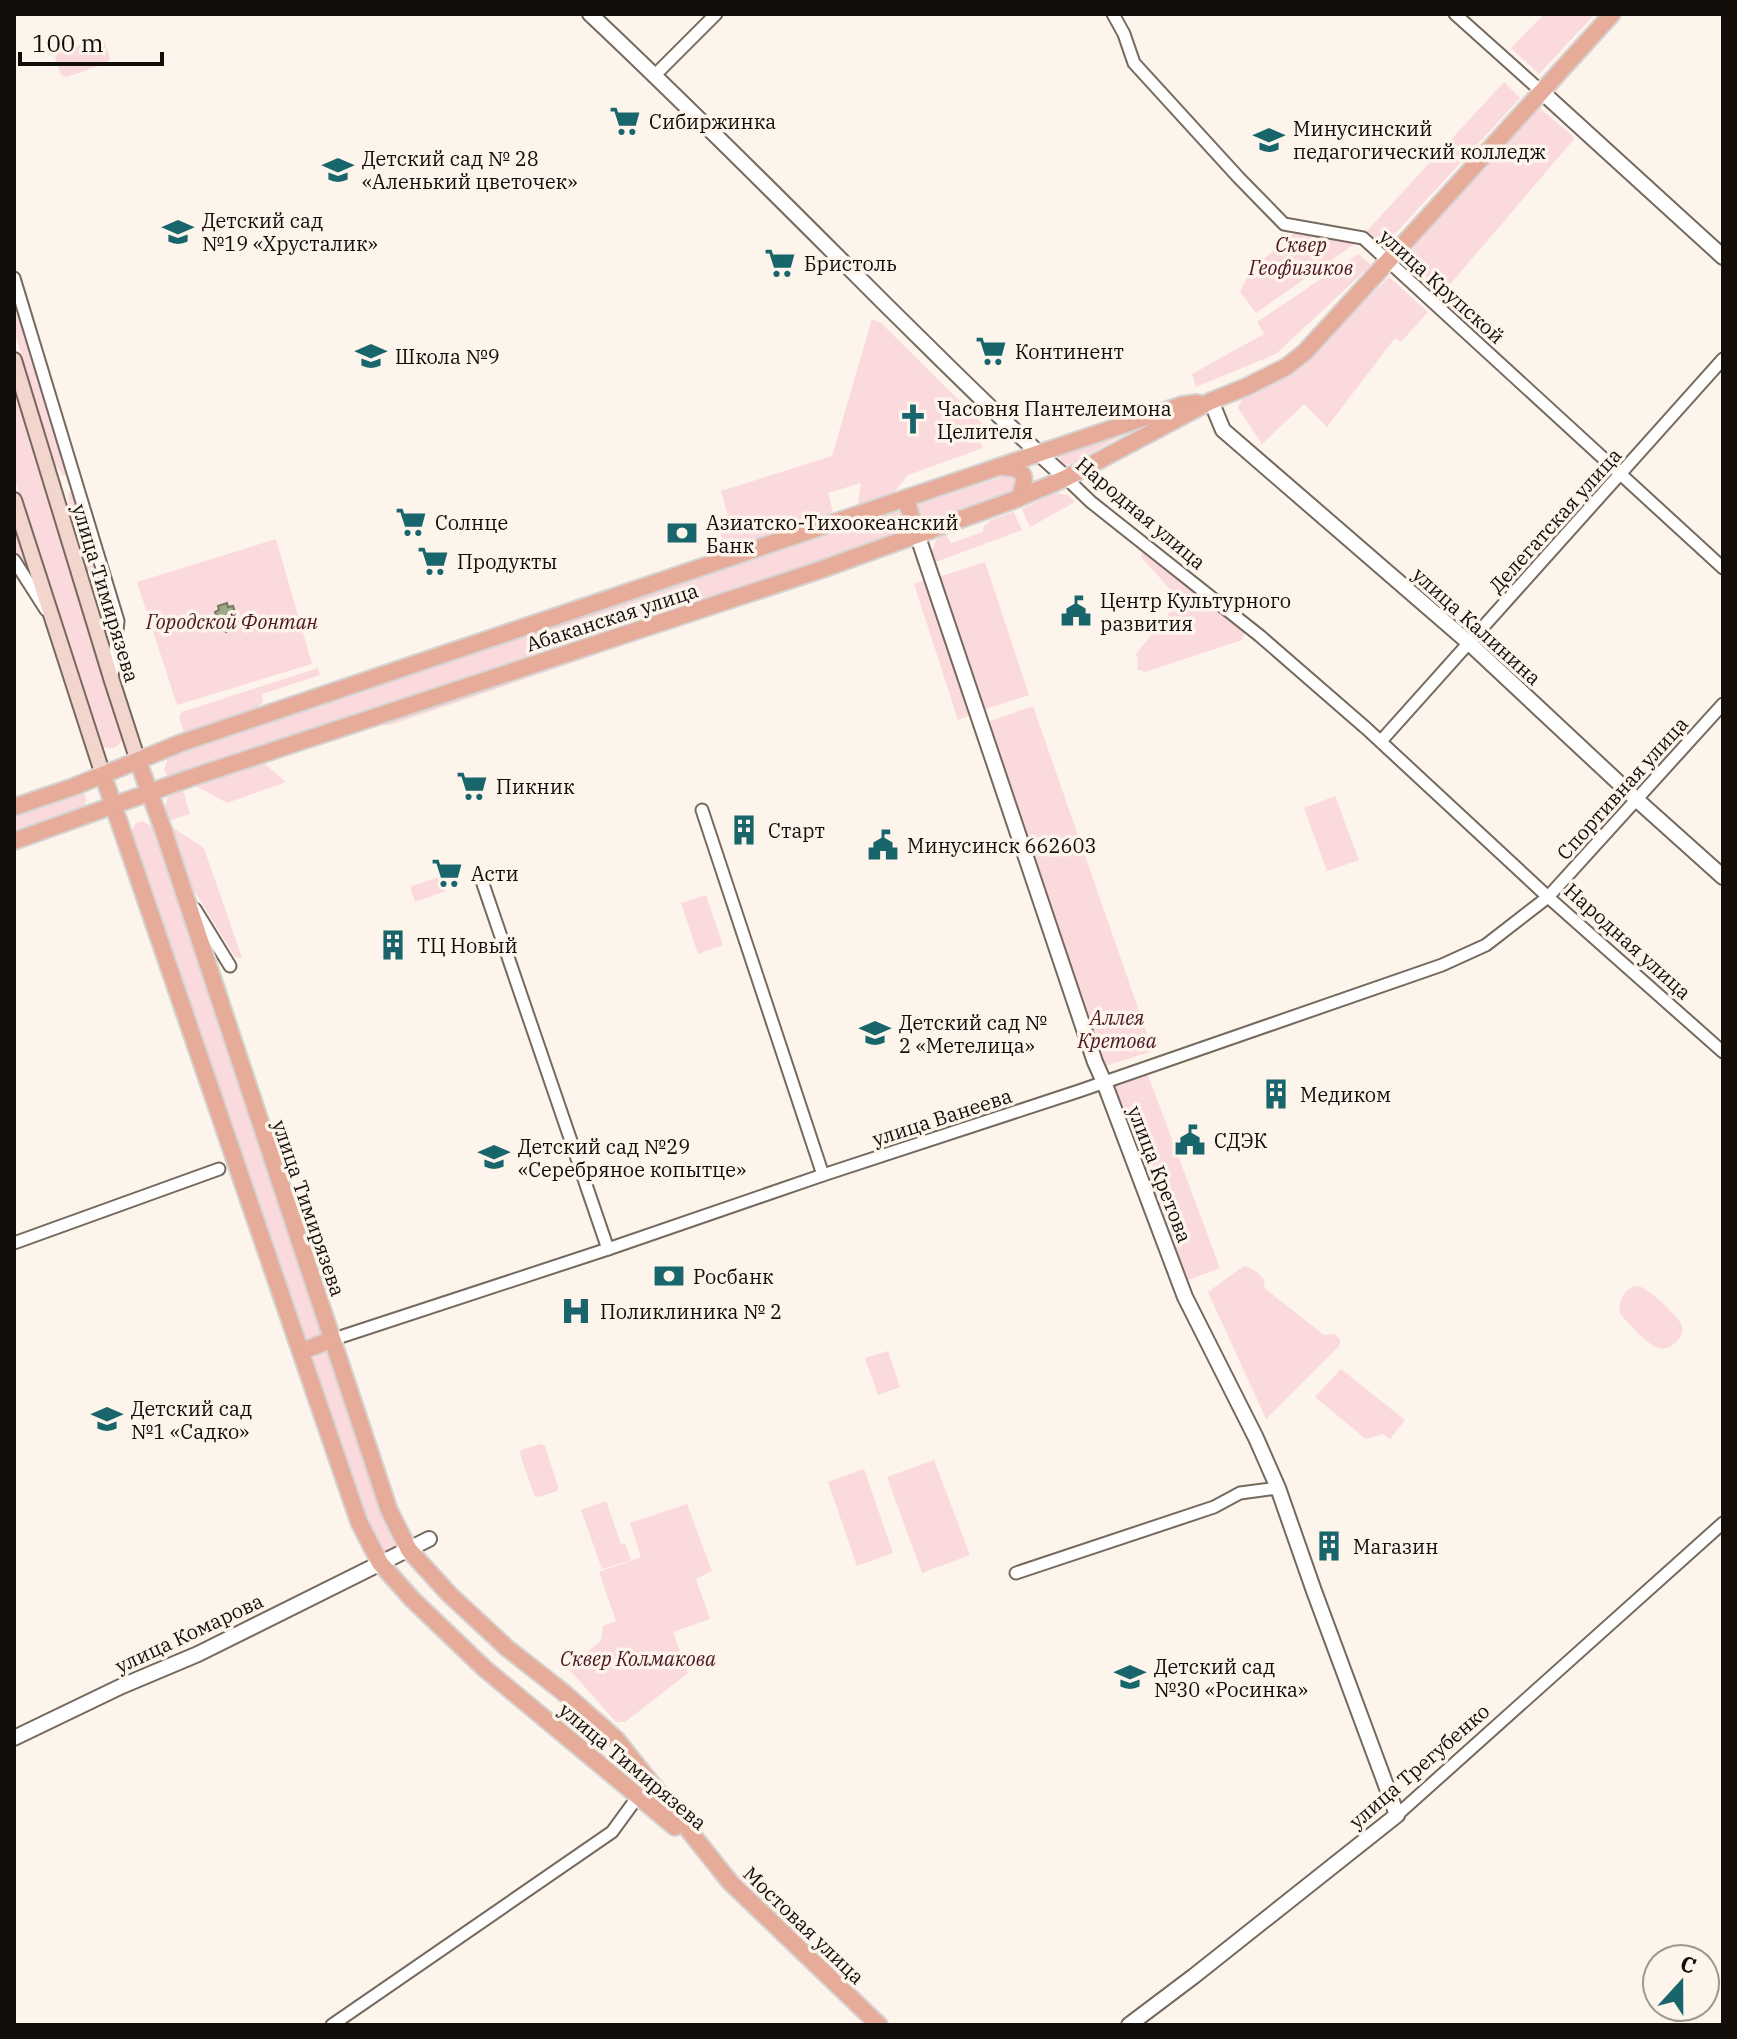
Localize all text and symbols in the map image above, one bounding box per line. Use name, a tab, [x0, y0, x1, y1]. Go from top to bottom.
scale bar	[20, 16, 162, 66]
text: 100 m	[32, 27, 104, 59]
supermarket icon: Сибиржинка	[608, 104, 642, 138]
place label: Сибиржинка	[649, 108, 776, 135]
place label: Минусинский педагогический колледж	[1293, 115, 1546, 165]
school or university icon: Минусинский педагогический колледж	[1252, 123, 1286, 157]
place label: Детский сад № 28 «Аленький цветочек»	[362, 145, 577, 195]
school or university icon: Детский сад № 28 «Аленький цветочек»	[321, 153, 355, 187]
place label: Детский сад №19 «Хрусталик»	[202, 207, 378, 257]
school or university icon: Детский сад №19 «Хрусталик»	[161, 215, 195, 249]
street label: улица Крупской	[1374, 223, 1510, 349]
park label: Сквер Геофизиков	[1248, 231, 1353, 281]
supermarket icon: Бристоль	[763, 246, 797, 280]
place label: Бристоль	[804, 250, 897, 277]
supermarket icon: Континент	[974, 334, 1008, 368]
place label: Континент	[1015, 338, 1124, 365]
school or university icon: Школа №9	[354, 339, 388, 373]
place label: Школа №9	[395, 343, 500, 370]
place label: Часовня Пантелеимона Целителя	[937, 395, 1172, 445]
church icon: Часовня Пантелеимона Целителя	[896, 402, 930, 436]
street label: Делегатская улица	[1483, 442, 1627, 598]
street label: Народная улица	[1070, 451, 1212, 575]
street label: улица Тимирязева	[66, 501, 146, 685]
supermarket icon: Солнце	[394, 505, 428, 539]
place label: Солнце	[435, 509, 508, 536]
place label: Азиатско-Тихоокеанский Банк	[706, 509, 959, 559]
bank icon: Азиатско-Тихоокеанский Банк	[665, 516, 699, 550]
supermarket icon: Продукты	[416, 544, 450, 578]
place label: Продукты	[457, 548, 557, 575]
street label: улица Калинина	[1407, 561, 1547, 691]
street label: Абаканская улица	[522, 576, 702, 658]
place label: Центр Культурного развития	[1100, 587, 1291, 637]
public building icon: Центр Культурного развития	[1059, 594, 1093, 628]
park label: Городской Фонтан	[145, 608, 319, 635]
street label: Спортивная улица	[1550, 710, 1694, 865]
supermarket icon: Пикник	[455, 769, 489, 803]
place label: Пикник	[496, 773, 575, 800]
building icon: Старт	[727, 813, 761, 847]
place label: Старт	[768, 817, 825, 844]
public building icon: Минусинск 662603	[866, 828, 900, 862]
place label: Минусинск 662603	[907, 832, 1097, 859]
supermarket icon: Асти	[430, 856, 464, 890]
place label: Асти	[471, 860, 519, 887]
street label: Народная улица	[1559, 877, 1697, 1005]
building icon: ТЦ Новый	[376, 928, 410, 962]
place label: ТЦ Новый	[417, 932, 518, 959]
park label: Аллея Кретова	[1076, 1004, 1157, 1054]
place label: Детский сад № 2 «Метелица»	[899, 1009, 1047, 1059]
school or university icon: Детский сад № 2 «Метелица»	[858, 1016, 892, 1050]
building icon: Медиком	[1259, 1077, 1293, 1111]
place label: Медиком	[1300, 1081, 1391, 1108]
street label: улица Ванеева	[869, 1082, 1015, 1152]
street label: улица Кретова	[1122, 1102, 1199, 1246]
street label: улица Тимирязева	[266, 1116, 352, 1300]
public building icon: СДЭК	[1173, 1123, 1207, 1157]
place label: СДЭК	[1214, 1127, 1268, 1154]
place label: Детский сад №29 «Серебряное копытце»	[518, 1133, 746, 1183]
school or university icon: Детский сад №29 «Серебряное копытце»	[477, 1140, 511, 1174]
bank icon: Росбанк	[652, 1259, 686, 1293]
place label: Росбанк	[693, 1263, 774, 1290]
hospital icon: Поликлиника № 2	[559, 1294, 593, 1328]
place label: Поликлиника № 2	[600, 1298, 782, 1325]
place label: Детский сад №1 «Cадко»	[131, 1395, 252, 1445]
school or university icon: Детский сад №1 «Cадко»	[90, 1402, 124, 1436]
building icon: Магазин	[1312, 1529, 1346, 1563]
place label: Магазин	[1353, 1533, 1438, 1560]
street label: улица Комарова	[111, 1587, 267, 1679]
park label: Сквер Колмакова	[560, 1645, 716, 1672]
place label: Детский сад №30 «Росинка»	[1154, 1653, 1308, 1703]
school or university icon: Детский сад №30 «Росинка»	[1113, 1660, 1147, 1694]
street label: улица Тимирязева	[553, 1696, 713, 1836]
street label: улица Трегубенко	[1343, 1697, 1495, 1835]
street label: Мостовая улица	[738, 1860, 870, 1990]
north arrow	[1641, 1943, 1721, 2023]
text: С	[1676, 1948, 1700, 1980]

